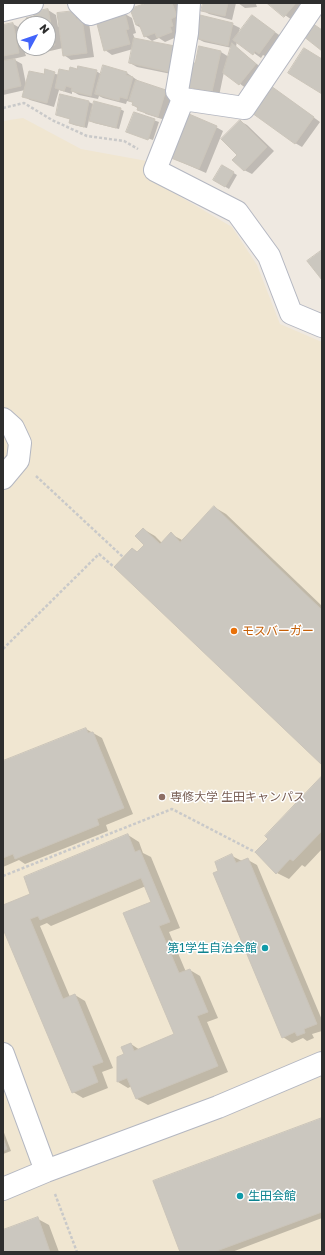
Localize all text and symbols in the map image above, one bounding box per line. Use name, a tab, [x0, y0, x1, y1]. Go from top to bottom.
north arrow	[16, 16, 56, 56]
text: N	[37, 21, 52, 36]
place label: モスバーガー	[242, 624, 314, 638]
marker: モスバーガー	[229, 626, 239, 636]
place label: 専修大学 生田キャンパス	[170, 790, 305, 804]
marker: 専修大学 生田キャンパス	[157, 792, 167, 802]
place label: 第1学生自治会館	[167, 941, 257, 955]
marker: 第1学生自治会館	[260, 943, 270, 953]
place label: 生田会館	[248, 1189, 296, 1203]
marker: 生田会館	[235, 1191, 245, 1201]

